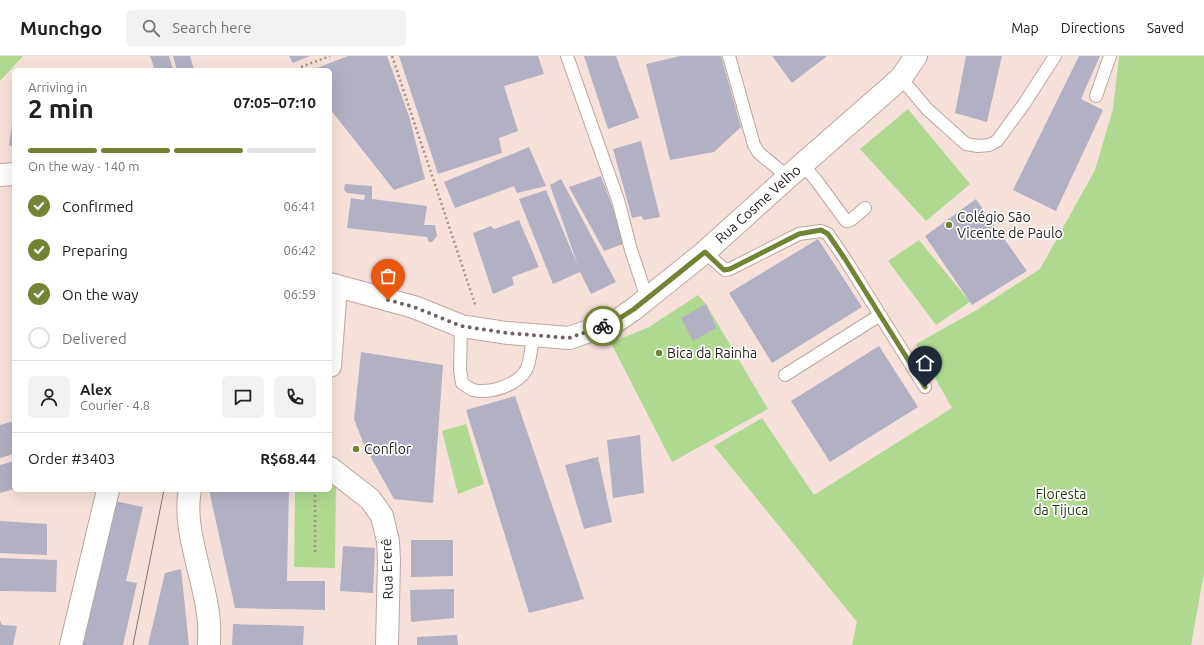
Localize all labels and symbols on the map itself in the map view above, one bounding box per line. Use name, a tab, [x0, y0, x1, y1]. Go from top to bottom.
street label: Rua Cosme Velho	[712, 162, 804, 246]
place label: Colégio São Vicente de Paulo	[957, 209, 1063, 241]
marker: Colégio São Vicente de Paulo	[944, 220, 954, 230]
pin	[371, 259, 405, 300]
courier	[583, 306, 623, 346]
place label: Bica da Rainha	[667, 345, 757, 361]
pin	[908, 346, 942, 387]
marker: Bica da Rainha	[654, 348, 664, 358]
place label: Conflor	[364, 441, 412, 457]
marker: Conflor	[351, 444, 361, 454]
park label: Floresta da Tijuca	[1033, 486, 1089, 518]
street label: Rua Ererê	[378, 538, 396, 600]

